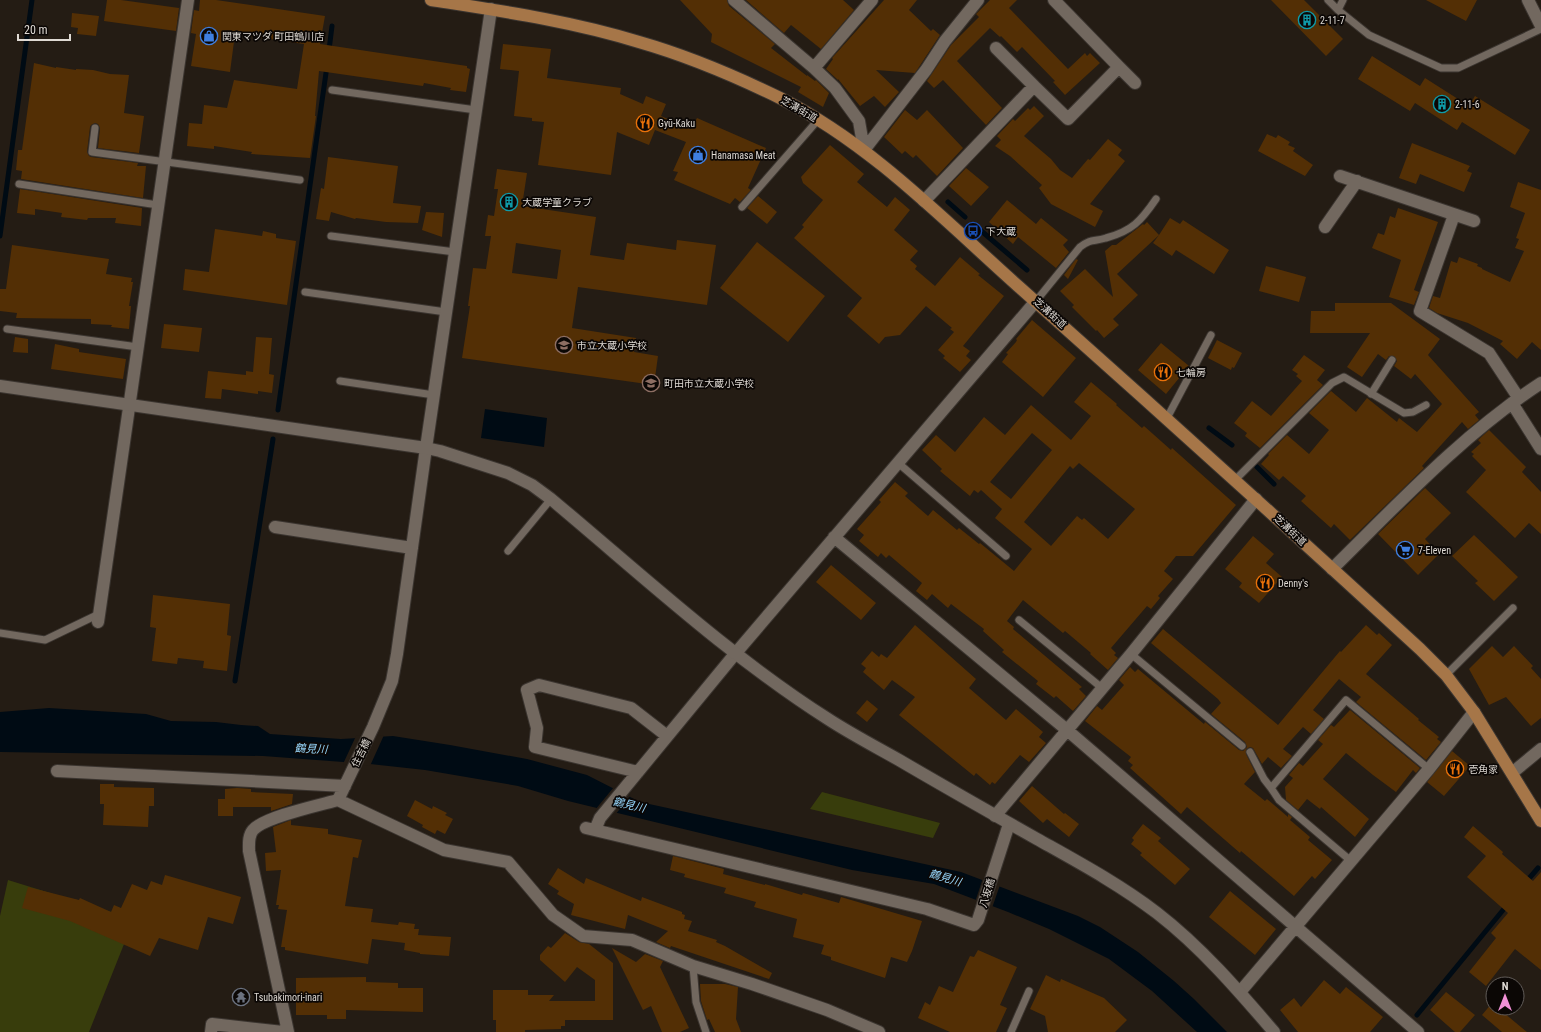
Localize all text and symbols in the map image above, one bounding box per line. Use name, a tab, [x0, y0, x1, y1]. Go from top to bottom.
building icon: 2-11-7	[1297, 10, 1317, 30]
place label: 2-11-7	[1320, 15, 1345, 26]
scale bar	[18, 16, 70, 42]
text: 20 m	[24, 23, 48, 37]
shop icon: 関東マツダ 町田鶴川店	[199, 26, 219, 46]
place label: 関東マツダ 町田鶴川店	[222, 31, 324, 42]
street label: 芝溝街道	[779, 94, 819, 124]
building icon: 2-11-6	[1432, 94, 1452, 114]
place label: 2-11-6	[1455, 99, 1480, 110]
restaurant icon: Gyū-Kaku	[635, 113, 655, 133]
place label: Gyū-Kaku	[658, 118, 695, 129]
shop icon: Hanamasa Meat	[688, 145, 708, 165]
place label: Hanamasa Meat	[711, 150, 776, 161]
building icon: 大蔵学童クラブ	[499, 192, 519, 212]
place label: 大蔵学童クラブ	[522, 197, 592, 208]
bus stop icon: 下大蔵	[963, 221, 983, 241]
place label: 下大蔵	[986, 226, 1016, 237]
street label: 芝溝街道	[1031, 296, 1069, 330]
school or university icon: 市立大蔵小学校	[554, 335, 574, 355]
place label: 市立大蔵小学校	[577, 340, 647, 351]
restaurant icon: 七輪房	[1153, 362, 1173, 382]
place label: 七輪房	[1176, 367, 1206, 378]
school or university icon: 町田市立大蔵小学校	[641, 373, 661, 393]
place label: 町田市立大蔵小学校	[664, 378, 754, 389]
street label: 芝溝街道	[1272, 512, 1308, 548]
supermarket icon: 7-Eleven	[1395, 540, 1415, 560]
place label: 7-Eleven	[1418, 545, 1451, 556]
restaurant icon: Denny's	[1255, 573, 1275, 593]
place label: Denny's	[1278, 578, 1309, 589]
street label: 住吉橋	[349, 737, 373, 769]
water label: 鶴見川	[294, 742, 329, 756]
restaurant icon: 壱角家	[1445, 759, 1465, 779]
place label: 壱角家	[1468, 764, 1498, 775]
water label: 鶴見川	[611, 795, 648, 815]
water label: 鶴見川	[927, 867, 964, 889]
street label: 八坂橋	[977, 877, 997, 909]
north arrow	[1485, 976, 1525, 1016]
text: N	[1502, 980, 1509, 993]
temple icon: Tsubakimori-inari	[231, 987, 251, 1007]
place label: Tsubakimori-inari	[254, 992, 322, 1003]

